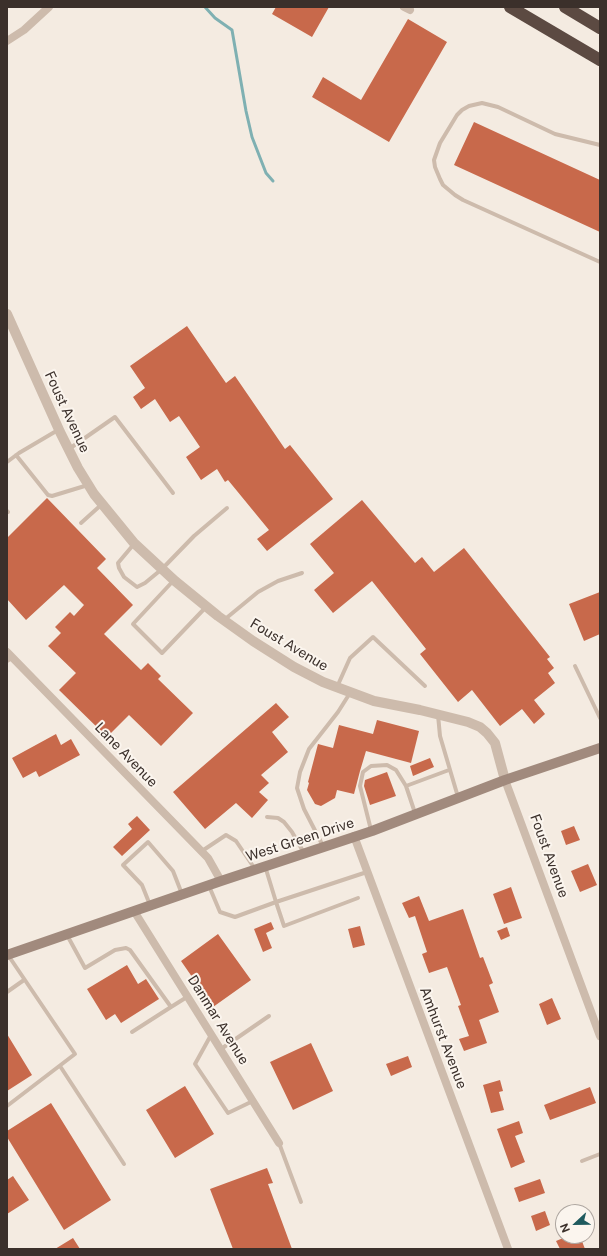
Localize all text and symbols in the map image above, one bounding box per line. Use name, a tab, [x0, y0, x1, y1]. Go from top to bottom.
street label: Foust Avenue	[41, 369, 93, 455]
street label: Foust Avenue	[247, 615, 331, 675]
street label: Lane Avenue	[91, 719, 161, 791]
street label: Foust Avenue	[526, 812, 572, 900]
street label: West Green Drive	[244, 815, 356, 865]
street label: Danmar Avenue	[184, 972, 252, 1068]
street label: Amhurst Avenue	[416, 985, 470, 1091]
north arrow	[555, 1204, 595, 1244]
text: N	[558, 1222, 572, 1234]

